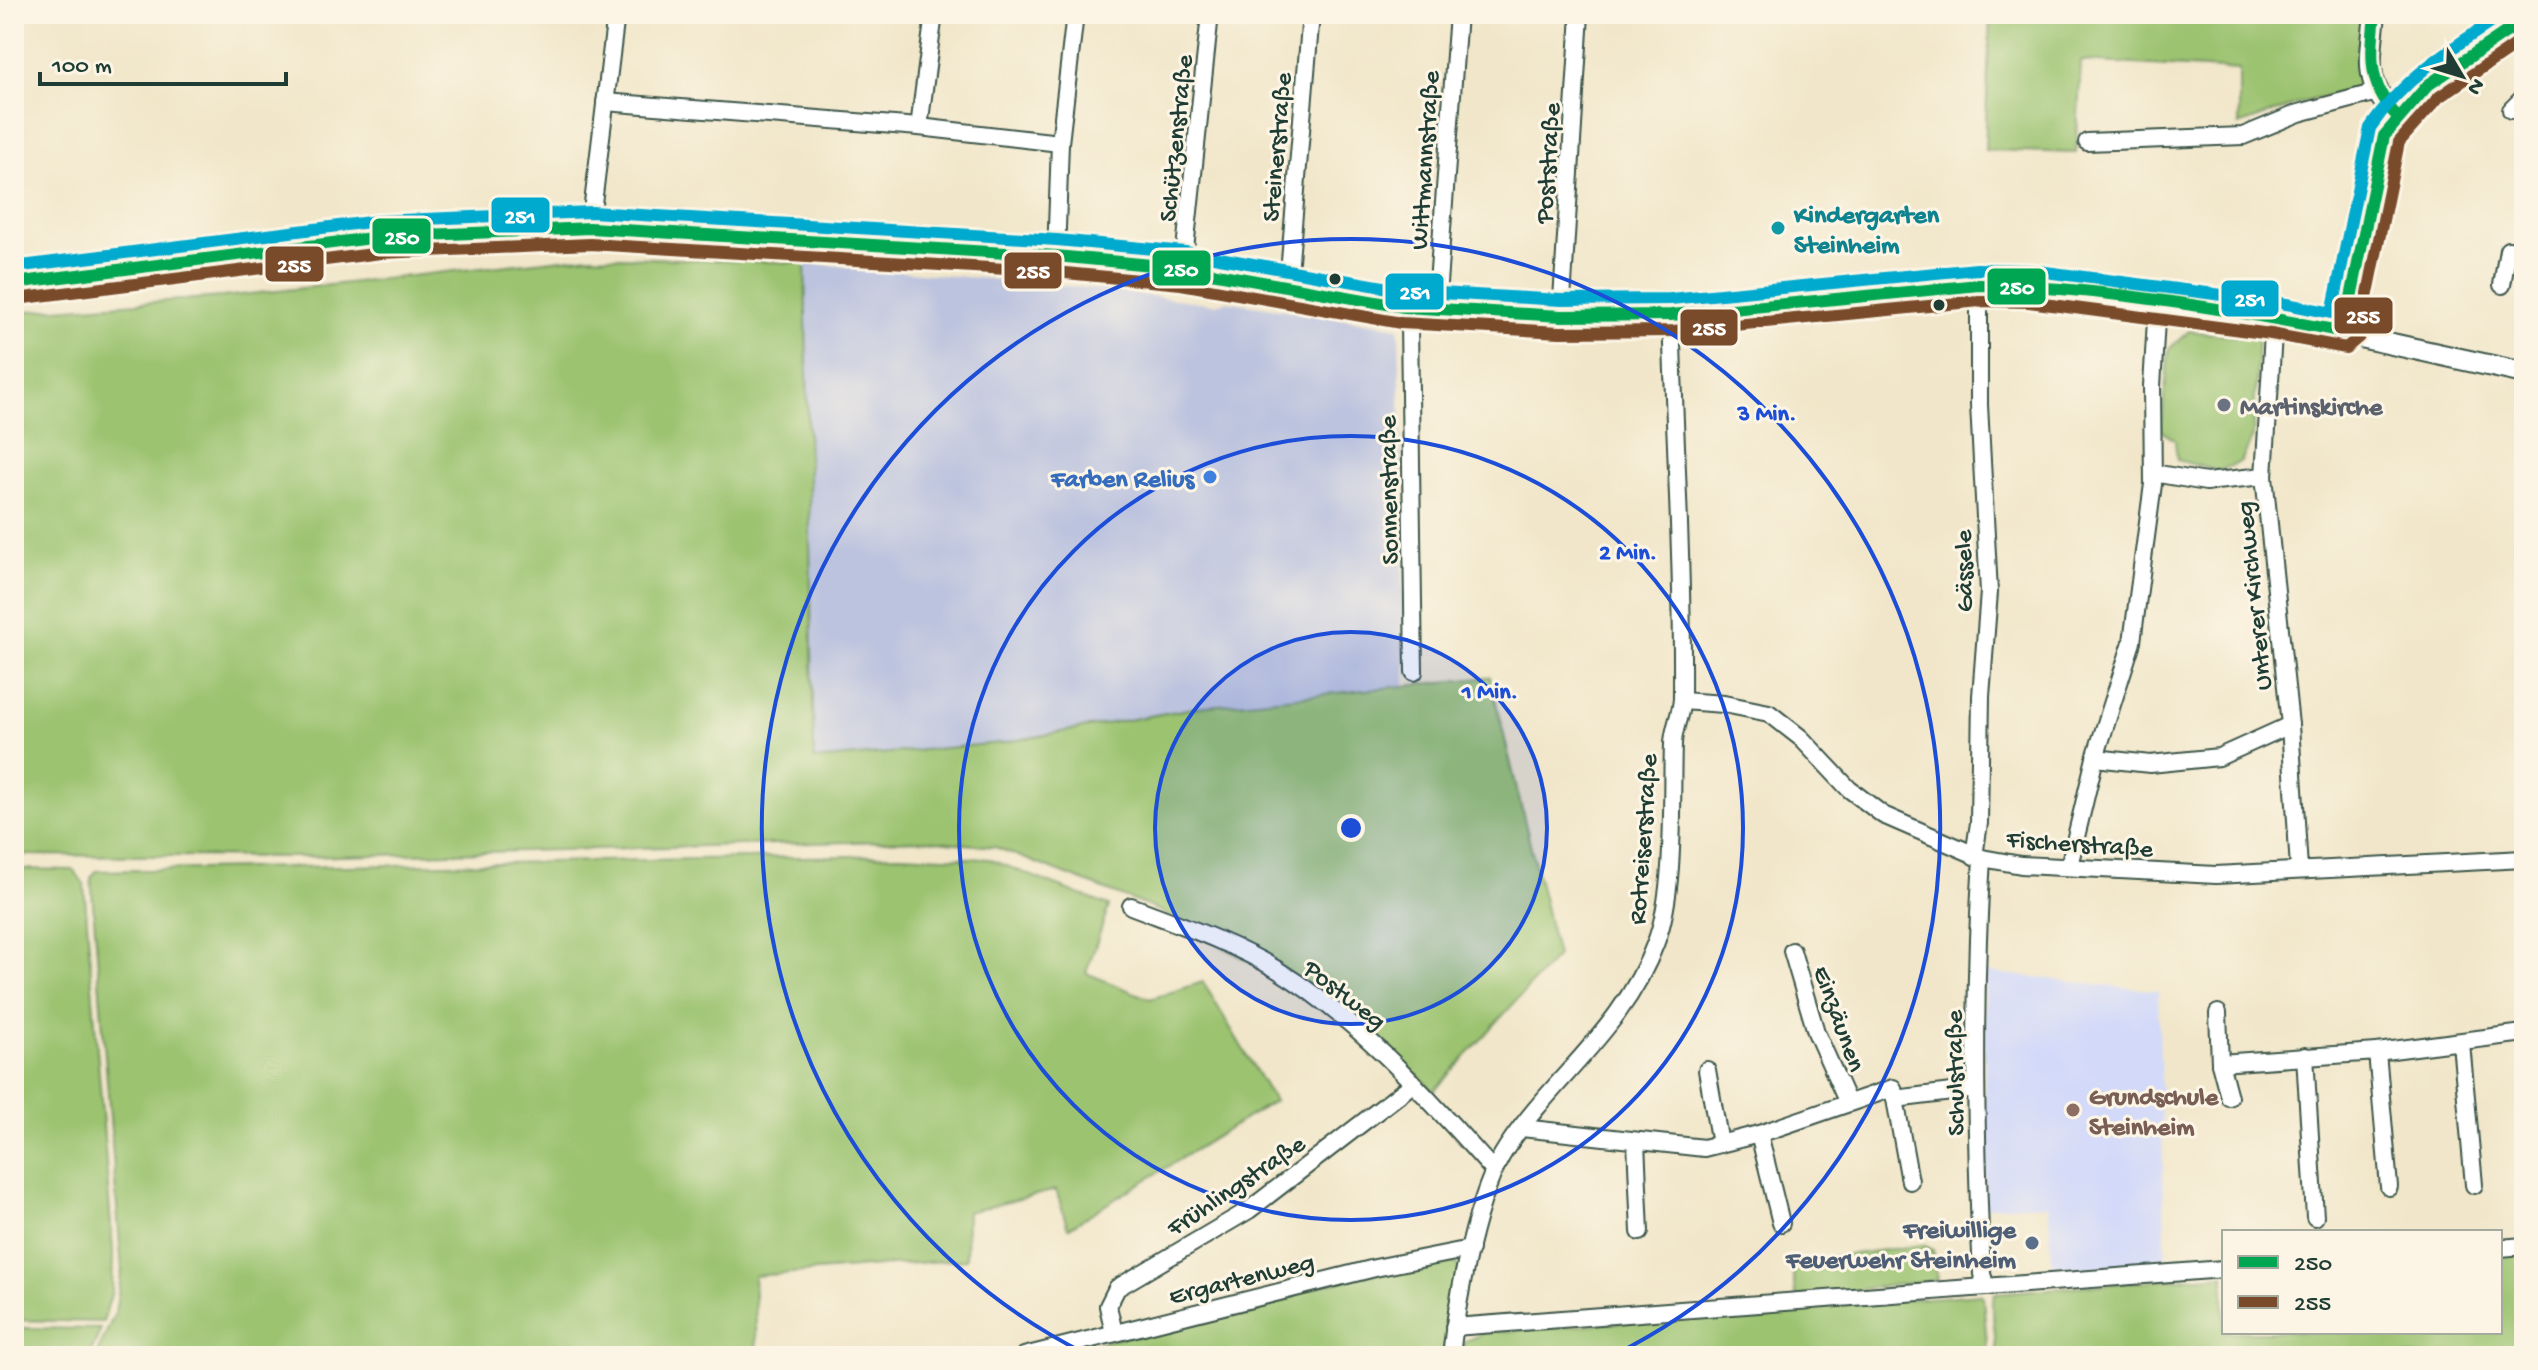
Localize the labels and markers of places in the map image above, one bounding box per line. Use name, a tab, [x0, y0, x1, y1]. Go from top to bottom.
place label: Kindergarten Steinheim	[1793, 202, 1940, 263]
marker: Kindergarten Steinheim	[1769, 219, 1787, 237]
unlabelled marker	[1327, 271, 1343, 287]
unlabelled marker	[1931, 297, 1947, 313]
place label: Martinskirche	[2240, 394, 2384, 425]
marker: Martinskirche	[2215, 396, 2233, 414]
place label: Farben Relius	[1050, 466, 1195, 497]
marker: Farben Relius	[1201, 468, 1219, 486]
centre of rings	[1337, 814, 1365, 842]
place label: Grundschule Steinheim	[2089, 1084, 2220, 1145]
marker: Grundschule Steinheim	[2064, 1101, 2082, 1119]
place label: Freiwillige Feuerwehr Steinheim	[1785, 1217, 2018, 1278]
marker: Freiwillige Feuerwehr Steinheim	[2023, 1234, 2041, 1252]

